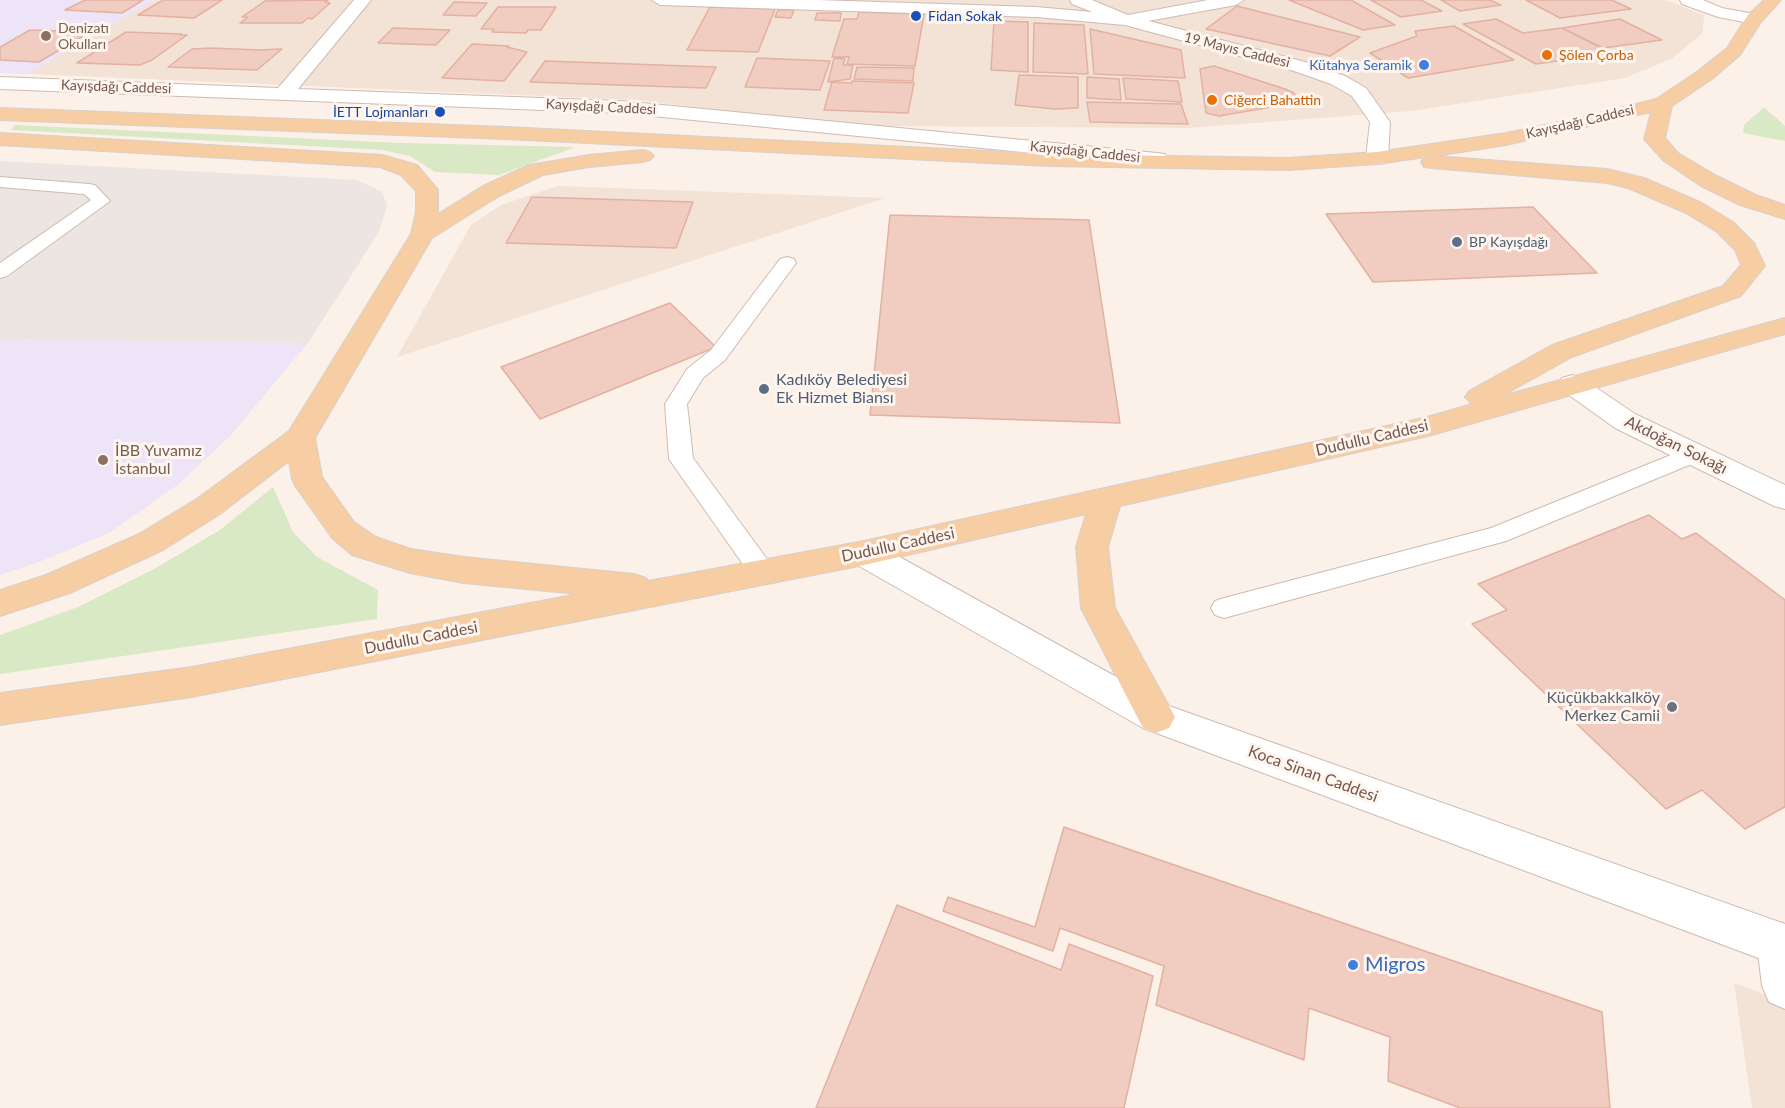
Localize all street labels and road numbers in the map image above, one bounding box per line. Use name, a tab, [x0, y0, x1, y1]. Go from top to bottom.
street label: 19 Mayıs Caddesi	[1182, 29, 1292, 71]
street label: Kayışdağı Caddesi	[60, 77, 172, 97]
street label: Kayışdağı Caddesi	[545, 96, 657, 118]
street label: Kayışdağı Caddesi	[1524, 101, 1636, 143]
street label: Kayışdağı Caddesi	[1029, 138, 1141, 166]
street label: Akdoğan Sokağı	[1622, 412, 1730, 478]
street label: Dudullu Caddesi	[1314, 416, 1430, 460]
street label: Dudullu Caddesi	[840, 524, 956, 566]
street label: Dudullu Caddesi	[363, 618, 479, 658]
street label: Koca Sinan Caddesi	[1245, 742, 1381, 806]

